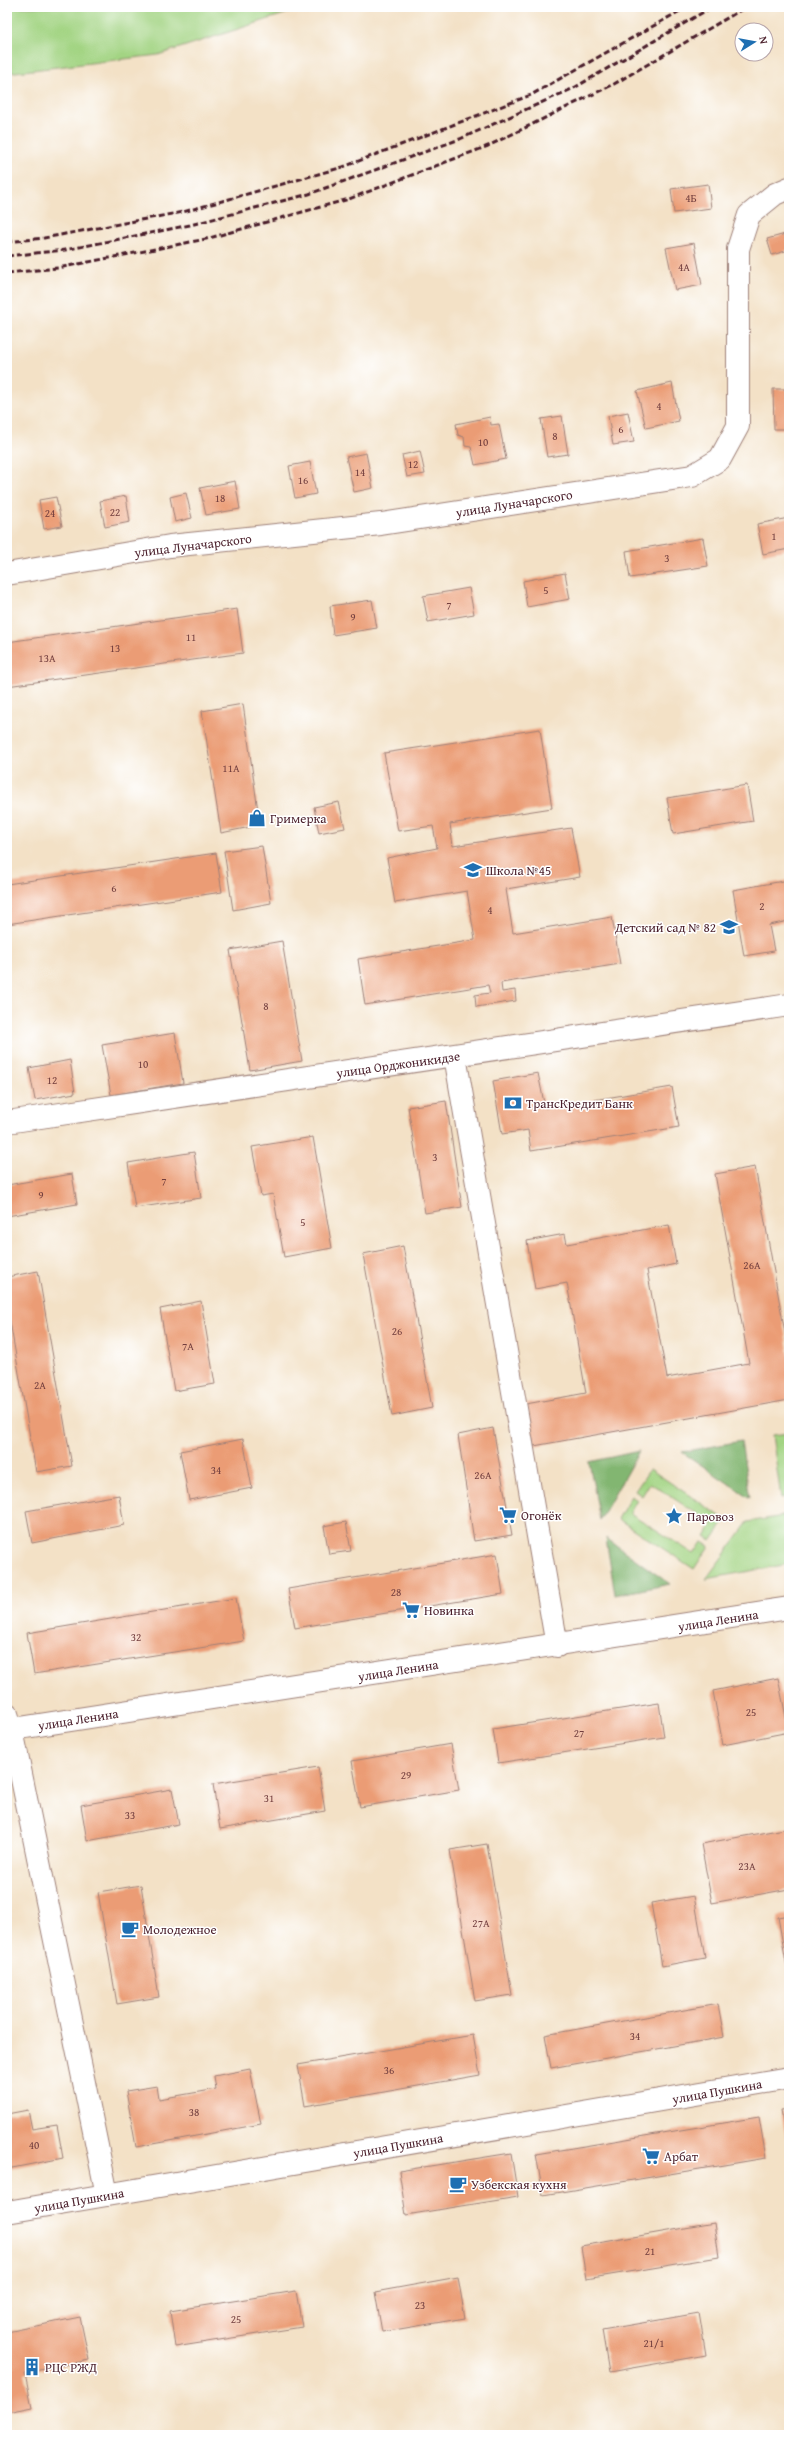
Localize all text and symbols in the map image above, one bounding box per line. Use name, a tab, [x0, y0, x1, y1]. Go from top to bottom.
north arrow	[734, 22, 774, 62]
text: N	[755, 35, 772, 46]
house number: 4Б	[685, 190, 697, 206]
house number: 4А	[678, 259, 690, 275]
house number: 4	[656, 398, 662, 414]
house number: 6	[618, 421, 624, 437]
house number: 8	[552, 428, 558, 444]
house number: 10	[478, 434, 488, 450]
house number: 12	[408, 456, 418, 472]
house number: 14	[355, 464, 365, 480]
house number: 16	[298, 472, 308, 488]
street label: улица Луначарского	[453, 485, 574, 522]
house number: 18	[215, 490, 225, 506]
house number: 22	[110, 504, 120, 520]
house number: 24	[45, 505, 55, 521]
house number: 1	[771, 528, 777, 544]
street label: улица Луначарского	[132, 529, 253, 562]
house number: 3	[664, 550, 670, 566]
house number: 5	[543, 582, 549, 598]
house number: 7	[446, 597, 452, 613]
house number: 9	[350, 609, 356, 625]
house number: 11	[186, 629, 196, 645]
house number: 13	[110, 640, 120, 656]
house number: 13А	[38, 650, 56, 666]
house number: 11А	[222, 760, 240, 776]
shop icon: Гримерка	[247, 808, 267, 828]
place label: Гримерка	[270, 809, 327, 828]
school or university icon: Школа №45	[463, 860, 483, 880]
place label: Школа №45	[486, 861, 551, 880]
house number: 6	[111, 880, 117, 896]
house number: 2	[759, 898, 765, 914]
house number: 4	[487, 902, 493, 918]
school or university icon: Детский сад № 82	[719, 917, 739, 937]
place label: Детский сад № 82	[614, 918, 716, 937]
house number: 8	[263, 998, 269, 1014]
street label: улица Орджоникидзе	[334, 1046, 461, 1083]
house number: 10	[138, 1056, 148, 1072]
house number: 12	[47, 1072, 57, 1088]
bank icon: ТрансКредит Банк	[503, 1093, 523, 1113]
place label: ТрансКредит Банк	[526, 1094, 633, 1113]
house number: 3	[432, 1149, 438, 1165]
house number: 7	[161, 1173, 167, 1189]
house number: 9	[38, 1187, 44, 1203]
house number: 5	[300, 1214, 306, 1230]
house number: 26А	[743, 1257, 761, 1273]
house number: 26	[392, 1323, 402, 1339]
house number: 7А	[182, 1338, 194, 1354]
house number: 2А	[34, 1377, 46, 1393]
house number: 34	[211, 1462, 221, 1478]
house number: 26А	[474, 1467, 492, 1483]
supermarket icon: Огонёк	[498, 1505, 518, 1525]
place label: Огонёк	[521, 1506, 562, 1525]
place icon: Паровоз	[664, 1506, 684, 1526]
place label: Паровоз	[687, 1507, 734, 1526]
house number: 28	[391, 1584, 401, 1600]
supermarket icon: Новинка	[401, 1600, 421, 1620]
place label: Новинка	[424, 1601, 475, 1620]
street label: улица Ленина	[675, 1605, 761, 1636]
house number: 32	[131, 1629, 141, 1645]
street label: улица Ленина	[355, 1655, 441, 1686]
street label: улица Ленина	[35, 1704, 121, 1735]
house number: 25	[746, 1704, 756, 1720]
house number: 27	[574, 1725, 584, 1741]
house number: 29	[401, 1767, 411, 1783]
house number: 31	[264, 1790, 274, 1806]
house number: 33	[125, 1807, 135, 1823]
house number: 23А	[738, 1858, 756, 1874]
house number: 27А	[472, 1915, 490, 1931]
cafe icon: Молодежное	[120, 1919, 140, 1939]
place label: Молодежное	[143, 1920, 217, 1939]
house number: 34	[630, 2028, 640, 2044]
house number: 36	[384, 2062, 394, 2078]
street label: улица Пушкина	[670, 2074, 764, 2109]
house number: 38	[189, 2104, 199, 2120]
street label: улица Пушкина	[351, 2128, 445, 2163]
house number: 40	[29, 2137, 39, 2153]
supermarket icon: Арбат	[641, 2146, 661, 2166]
place label: Арбат	[664, 2147, 699, 2166]
cafe icon: Узбекская кухня	[448, 2174, 468, 2194]
place label: Узбекская кухня	[471, 2175, 567, 2194]
street label: улица Пушкина	[32, 2183, 126, 2218]
house number: 21	[645, 2243, 655, 2259]
house number: 23	[415, 2297, 425, 2313]
house number: 25	[231, 2311, 241, 2327]
house number: 21/1	[643, 2335, 665, 2351]
building icon: РЦС РЖД	[22, 2357, 42, 2377]
place label: РЦС РЖД	[45, 2358, 97, 2377]

